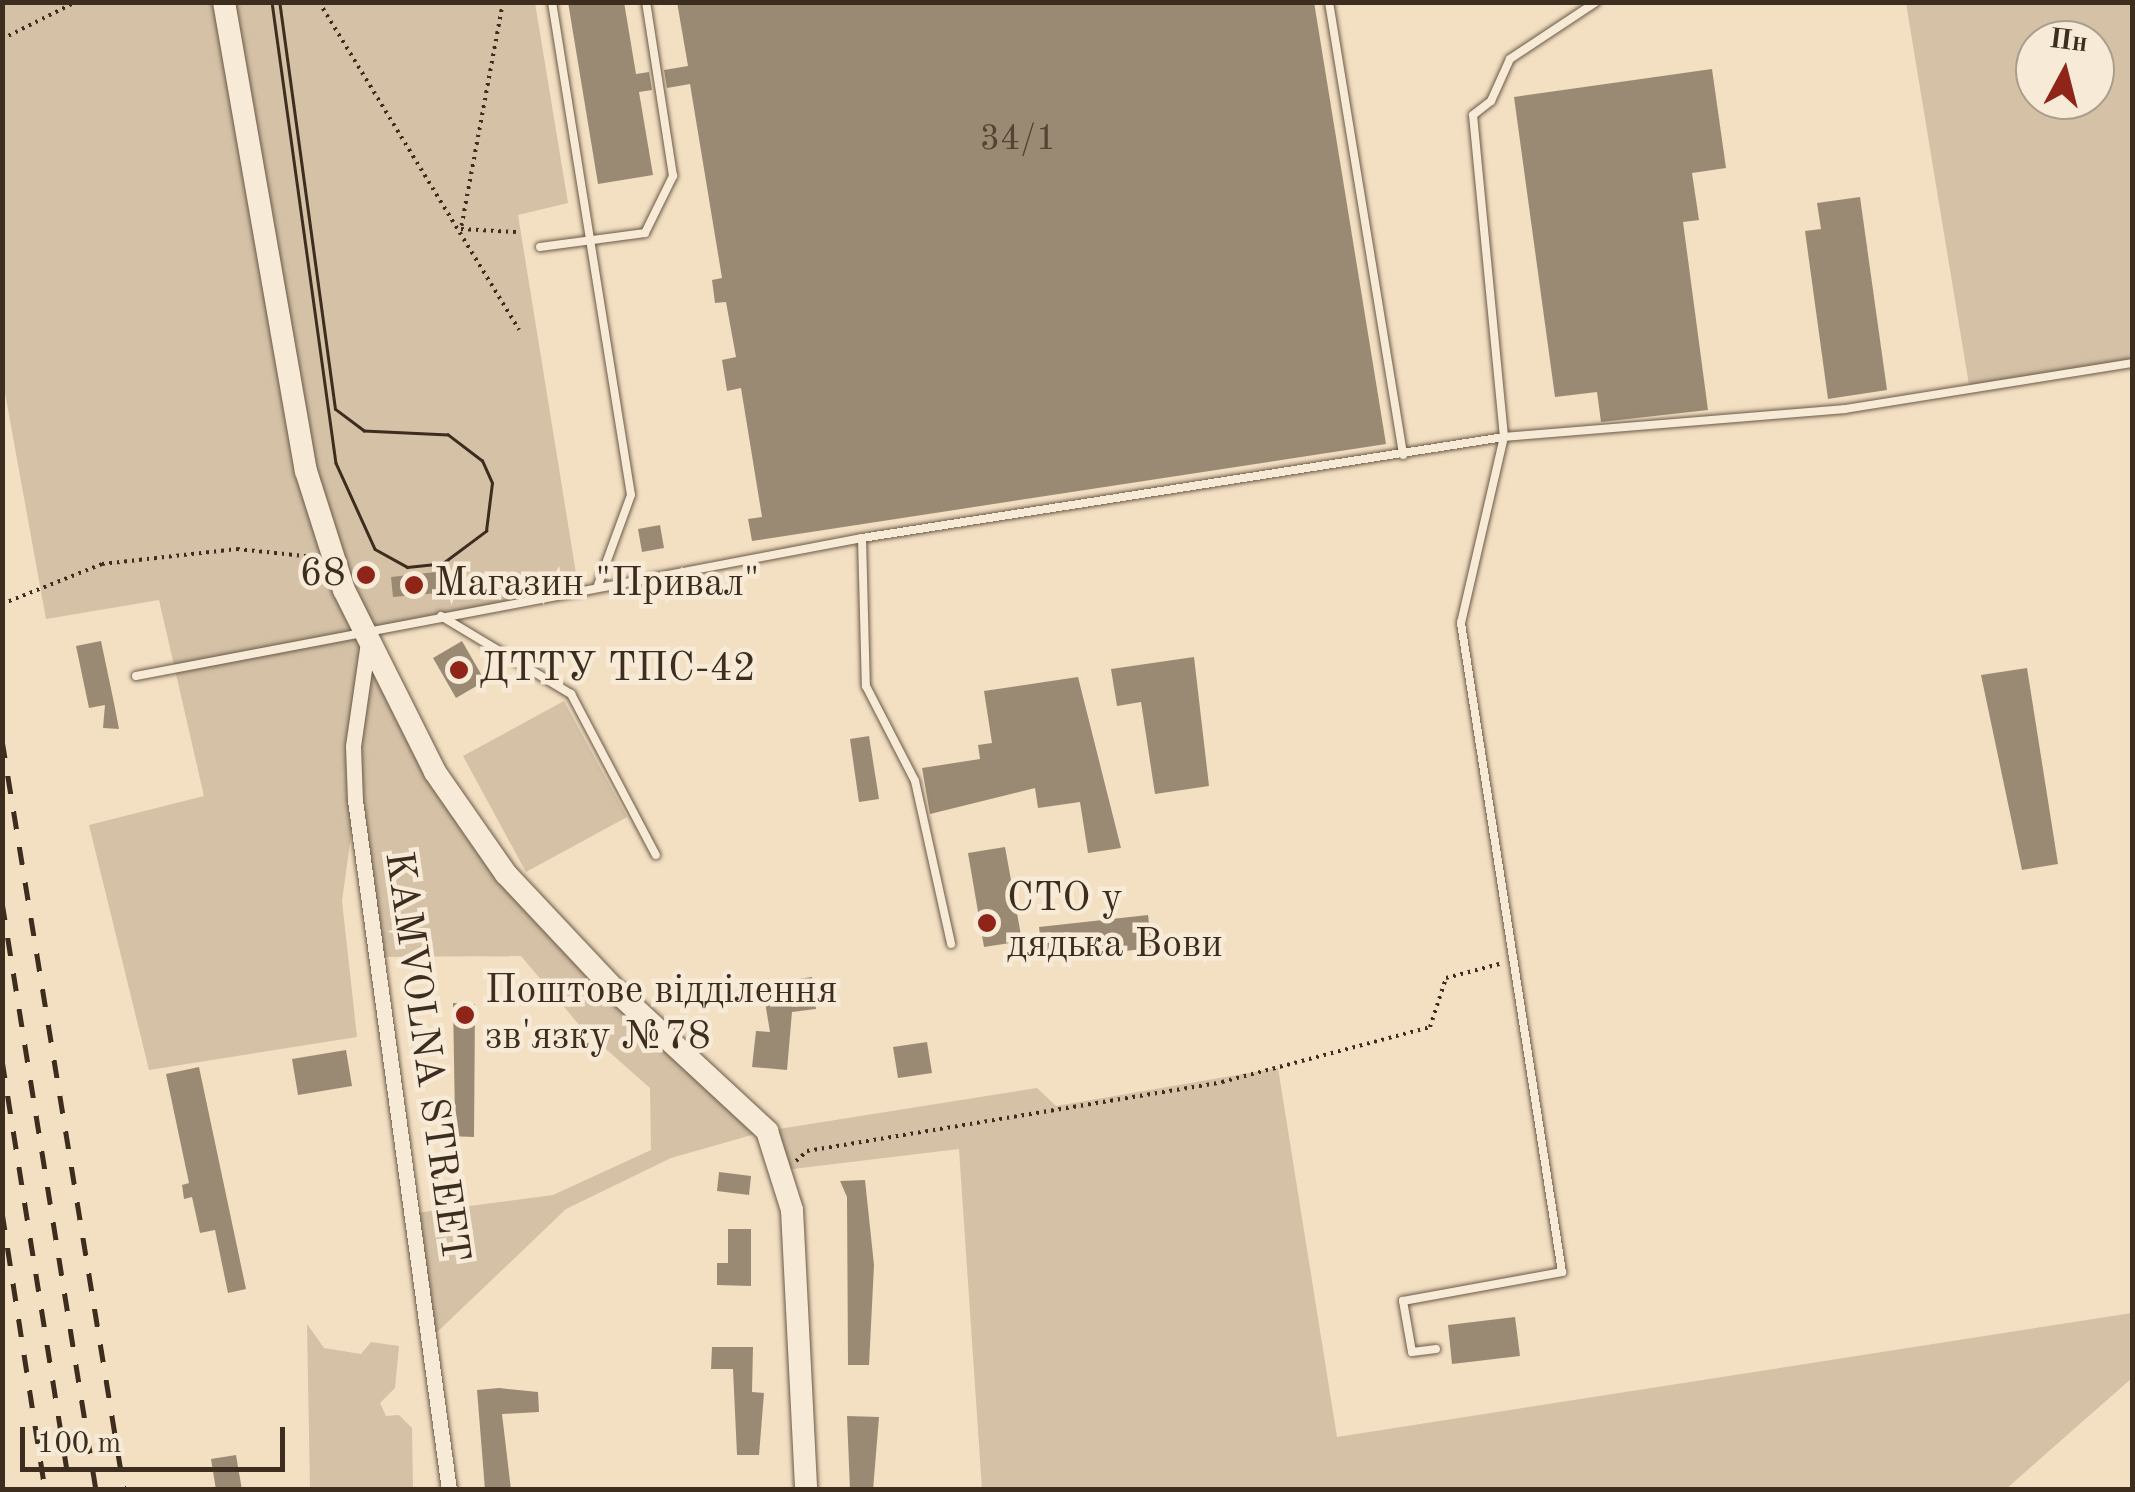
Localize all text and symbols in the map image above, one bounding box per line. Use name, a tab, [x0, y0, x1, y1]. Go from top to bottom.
north arrow	[2015, 20, 2115, 120]
text: Пн	[2048, 26, 2089, 58]
house number: 34/1	[980, 119, 1056, 161]
place label: 68	[300, 551, 346, 599]
place label: Магазин "Привал"	[434, 561, 760, 609]
marker: 68	[355, 564, 377, 586]
marker: Магазин "Привал"	[403, 574, 425, 596]
place label: ДТТУ ТПС-42	[479, 646, 756, 694]
marker: ДТТУ ТПС-42	[448, 659, 470, 681]
street label: KAMVOLNA STREET	[372, 848, 478, 1266]
place label: СТО у дядька Вови	[1007, 876, 1223, 970]
marker: СТО у дядька Вови	[976, 912, 998, 934]
place label: Поштове відділення зв'язку №78	[485, 968, 838, 1062]
marker: Поштове відділення зв'язку №78	[454, 1004, 476, 1026]
scale bar	[25, 1407, 290, 1469]
text: 100 m	[37, 1429, 121, 1459]

